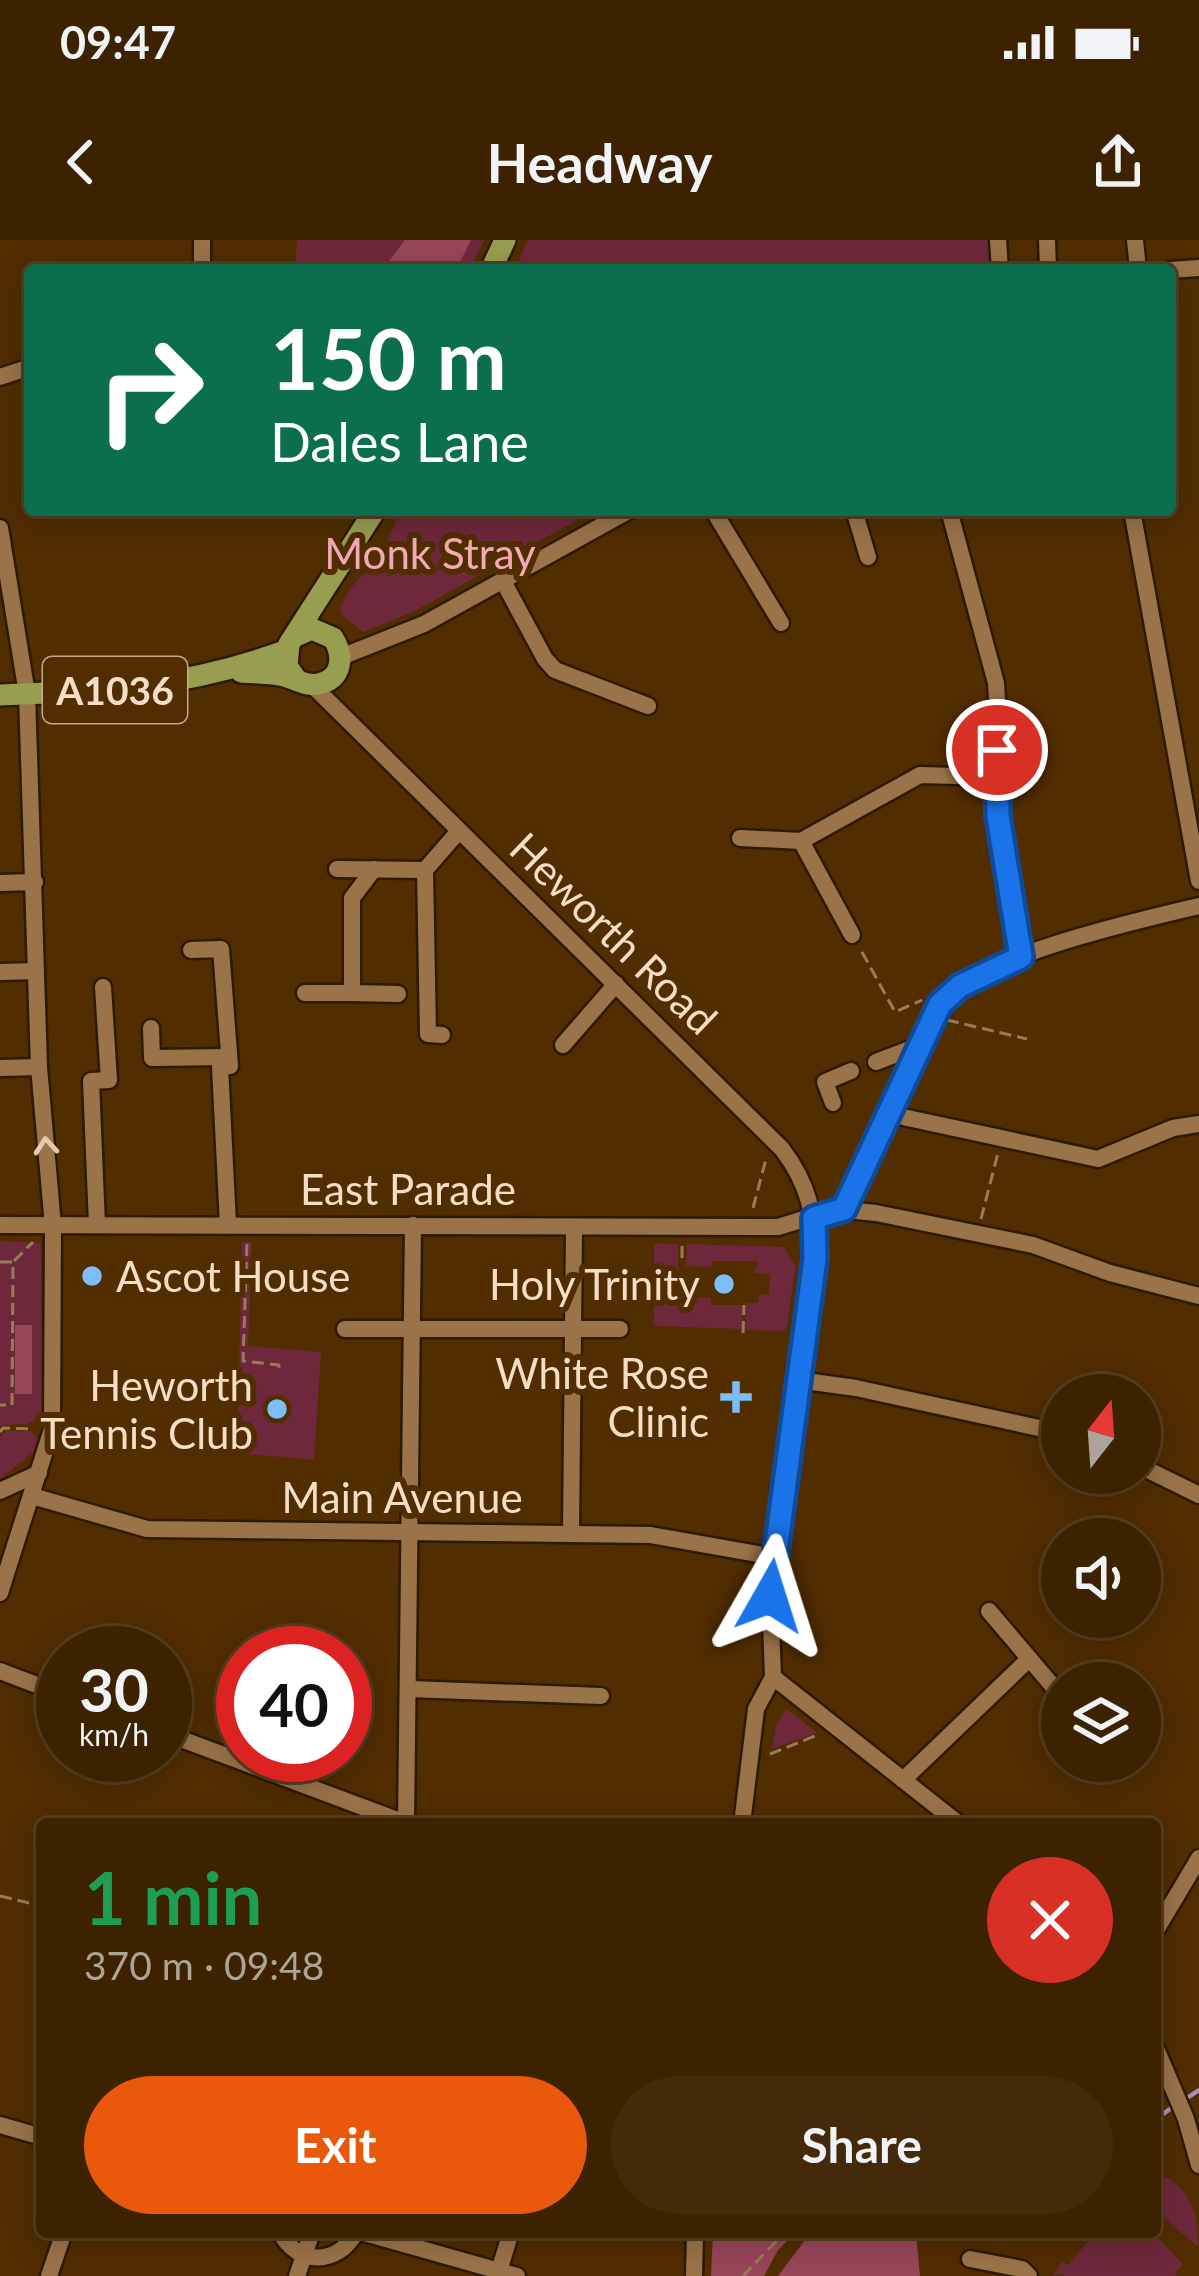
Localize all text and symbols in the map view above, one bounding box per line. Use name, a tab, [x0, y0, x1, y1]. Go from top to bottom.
text: 09:47	[60, 15, 176, 69]
icon: back	[48, 129, 114, 195]
icon: share	[1085, 129, 1151, 195]
text: Headway	[487, 130, 712, 195]
text: 150 m	[270, 307, 507, 408]
icon: right	[72, 312, 228, 468]
text: Dales Lane	[270, 409, 529, 474]
park label: Monk Stray	[324, 528, 536, 578]
road number: A1036	[43, 657, 187, 723]
pin	[946, 699, 1048, 801]
icon: arrive	[964, 717, 1030, 783]
street label: Heworth Road	[500, 822, 728, 1044]
one-way arrow	[34, 1137, 59, 1156]
street label: East Parade	[300, 1164, 516, 1214]
place label: Ascot House	[116, 1251, 351, 1301]
place label: Holy Trinity	[489, 1259, 700, 1309]
marker: Ascot House	[79, 1263, 105, 1289]
marker: Holy Trinity	[711, 1271, 737, 1297]
place label: White Rose Clinic	[495, 1348, 709, 1446]
place label: Heworth Tennis Club	[40, 1360, 253, 1458]
north arrow	[1041, 1374, 1161, 1494]
map controls	[1041, 1374, 1161, 1782]
marker: White Rose Clinic	[720, 1381, 752, 1413]
marker: Heworth Tennis Club	[264, 1396, 290, 1422]
street label: Main Avenue	[281, 1472, 523, 1522]
button: sound	[1041, 1518, 1161, 1638]
position arrow	[707, 1533, 833, 1659]
speed limit sign: 40	[216, 1626, 372, 1782]
text: 30	[79, 1653, 149, 1725]
button: layers	[1041, 1662, 1161, 1782]
text: km/h	[79, 1716, 149, 1752]
text: 1 min	[84, 1854, 262, 1940]
button: close	[987, 1857, 1113, 1983]
text: 370 m · 09:48	[84, 1942, 324, 1988]
button: Exit	[84, 2076, 587, 2214]
button: Share	[611, 2076, 1113, 2214]

